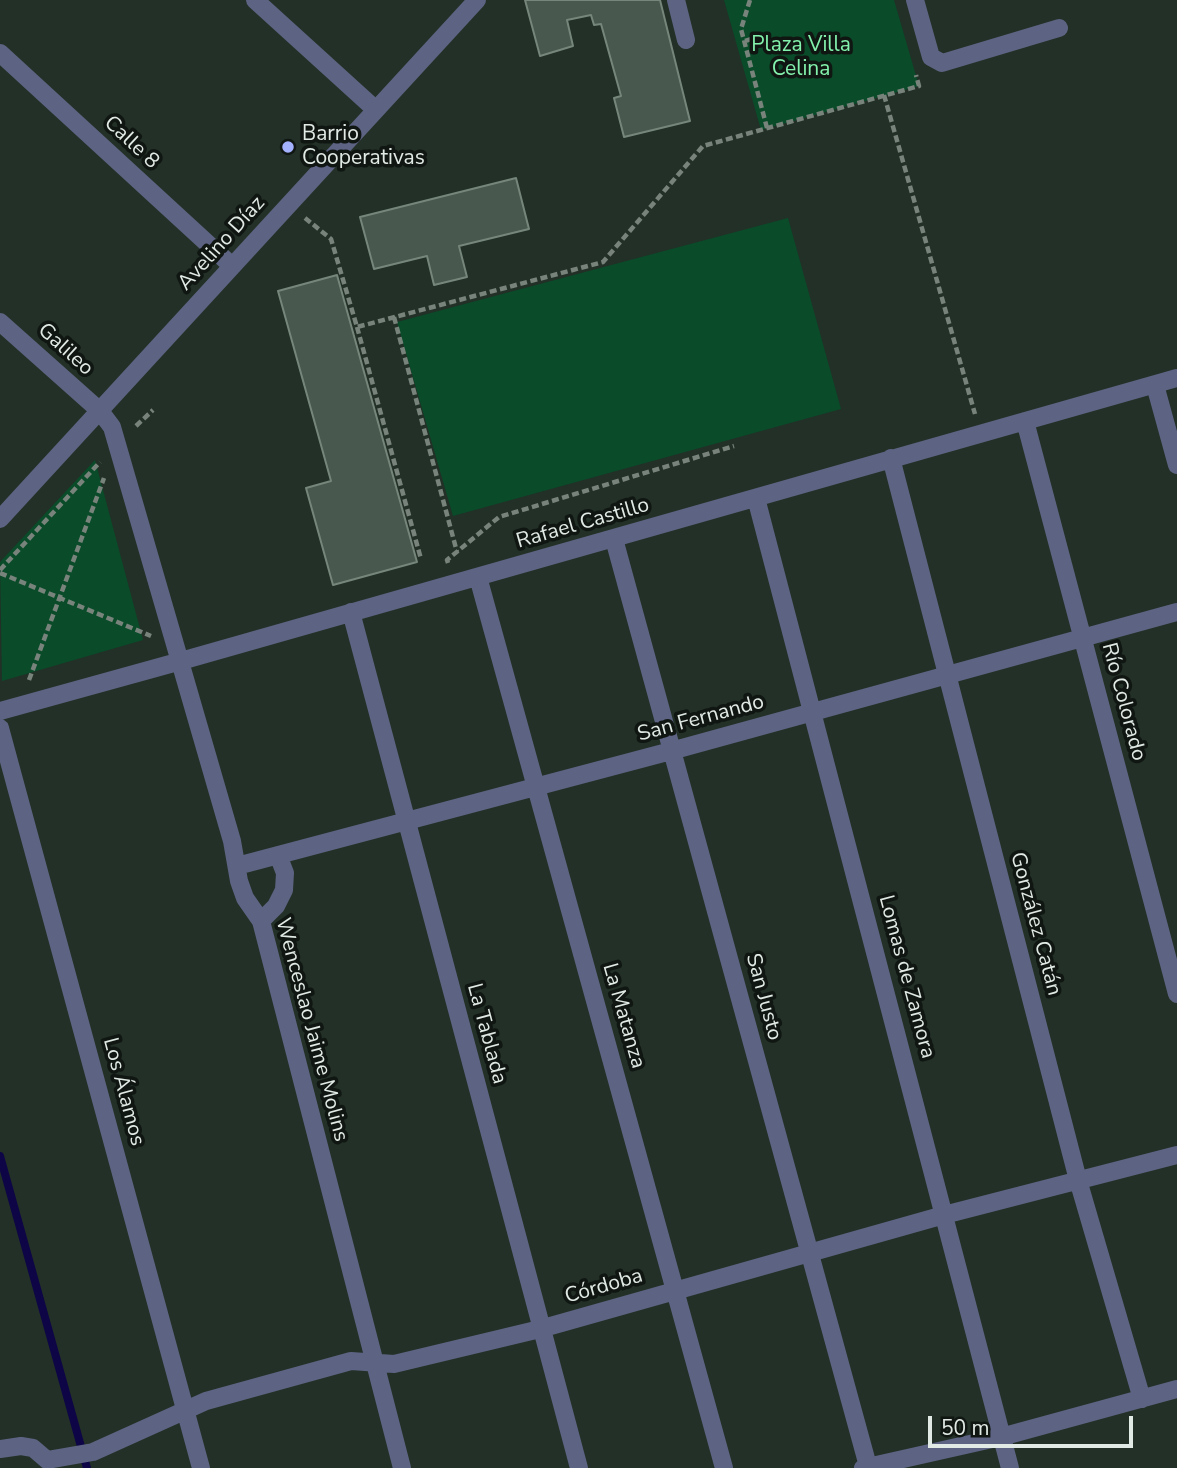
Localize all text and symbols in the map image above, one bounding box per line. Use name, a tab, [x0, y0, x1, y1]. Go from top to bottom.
park label: Plaza Villa Celina	[751, 33, 851, 83]
street label: Calle 8	[98, 111, 164, 175]
place label: Barrio Cooperativas	[302, 122, 425, 172]
marker: Barrio Cooperativas	[280, 139, 296, 155]
street label: Avelino Díaz	[173, 192, 271, 296]
street label: Galileo	[32, 318, 98, 382]
street label: Rafael Castillo	[514, 493, 652, 555]
street label: Río Colorado	[1095, 640, 1151, 764]
street label: San Fernando	[635, 690, 767, 748]
street label: González Catán	[1004, 850, 1066, 998]
street label: Lomas de Zamora	[872, 893, 940, 1061]
street label: Wenceslao Jaime Molins	[269, 916, 353, 1144]
street label: San Justo	[739, 951, 787, 1043]
street label: La Matanza	[596, 961, 650, 1071]
street label: La Tablada	[460, 981, 512, 1087]
street label: Los Álamos	[96, 1035, 150, 1149]
street label: Córdoba	[562, 1264, 646, 1310]
scale bar	[932, 1402, 1137, 1446]
text: 50 m	[941, 1414, 990, 1442]

